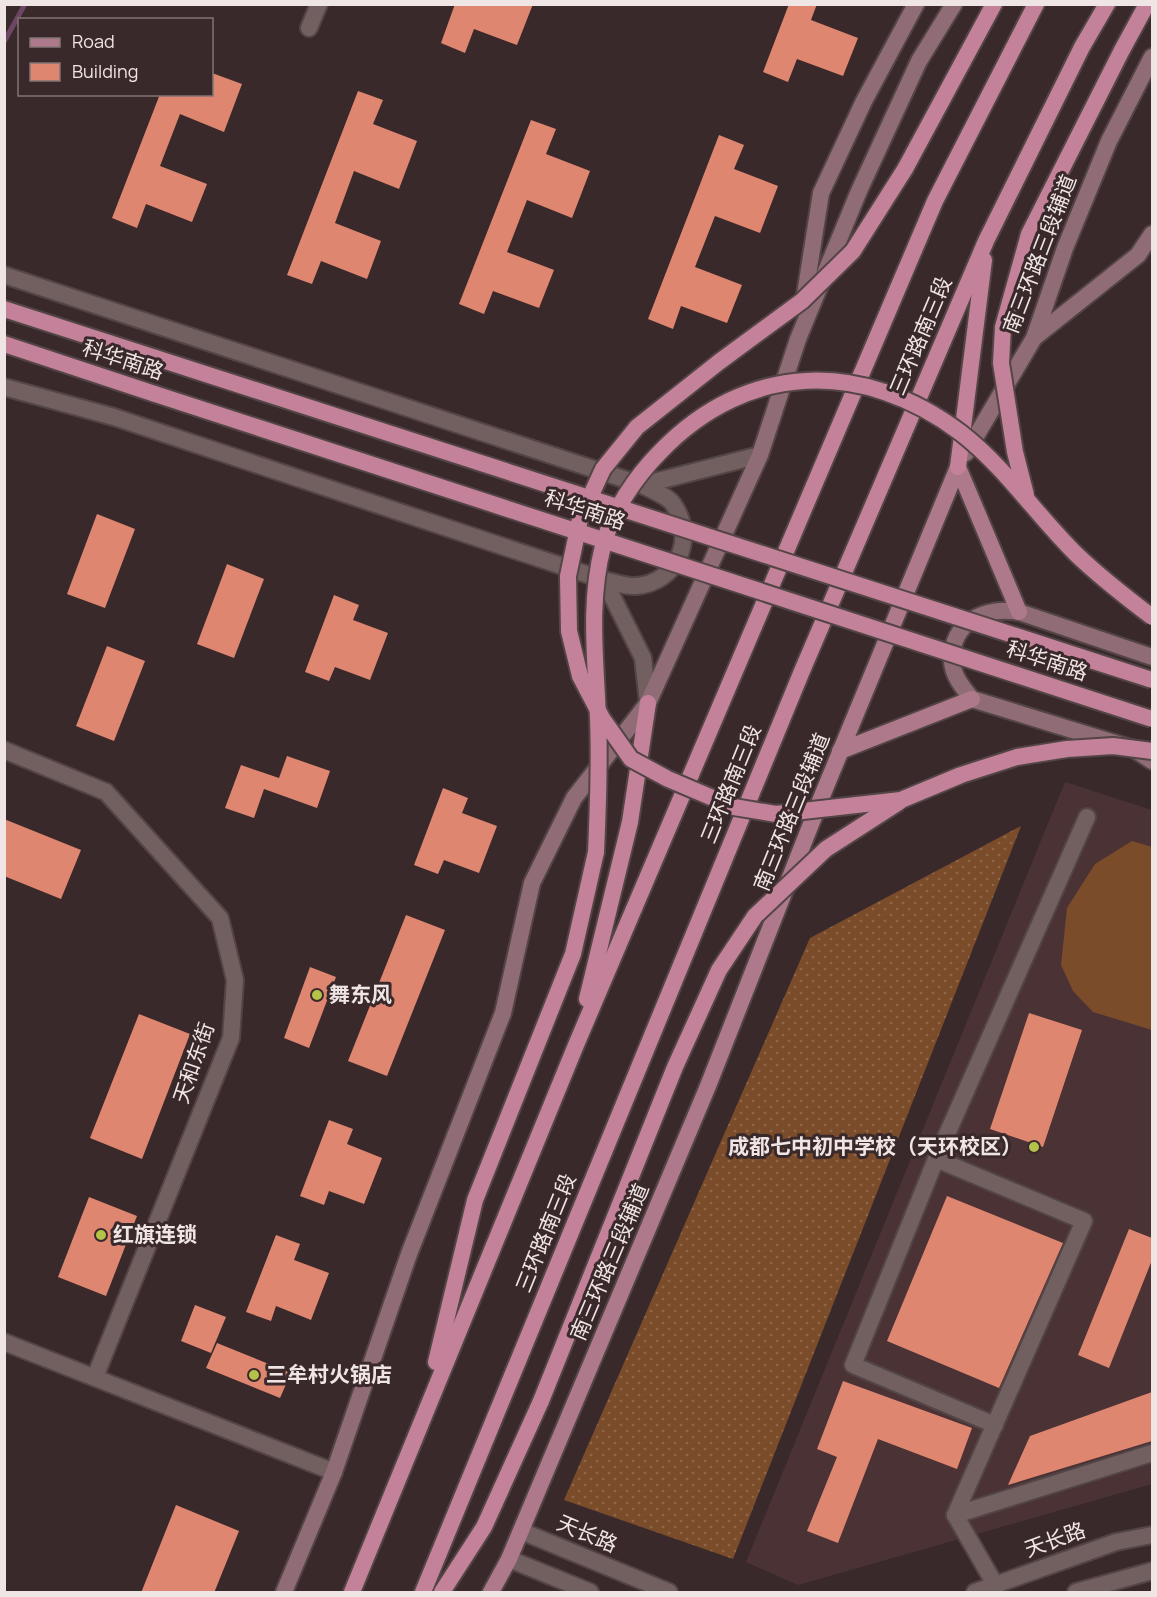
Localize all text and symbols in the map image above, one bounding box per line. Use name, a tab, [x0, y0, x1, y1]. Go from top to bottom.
legend	[18, 18, 213, 96]
text: Road	[72, 29, 115, 53]
text: Building	[72, 59, 138, 83]
street label: 南三环路三段辅道	[996, 170, 1082, 337]
street label: 三环路南三段	[883, 272, 958, 399]
street label: 科华南路	[79, 333, 168, 385]
street label: 科华南路	[541, 483, 630, 535]
street label: 科华南路	[1003, 634, 1092, 686]
street label: 三环路南三段	[693, 720, 767, 847]
street label: 南三环路三段辅道	[747, 728, 836, 895]
place label: 舞东风	[329, 980, 392, 1008]
marker: 舞东风	[310, 988, 324, 1002]
street label: 天和东街	[166, 1018, 220, 1107]
place label: 成都七中初中学校（天环校区）	[728, 1132, 1022, 1160]
marker: 成都七中初中学校（天环校区）	[1027, 1140, 1041, 1154]
street label: 三环路南三段	[508, 1169, 582, 1296]
street label: 南三环路三段辅道	[563, 1179, 655, 1344]
place label: 红旗连锁	[113, 1220, 197, 1248]
marker: 红旗连锁	[94, 1228, 108, 1242]
place label: 三牟村火锅店	[266, 1360, 392, 1388]
marker: 三牟村火锅店	[247, 1368, 261, 1382]
street label: 天长路	[553, 1508, 622, 1558]
street label: 天长路	[1020, 1515, 1089, 1563]

